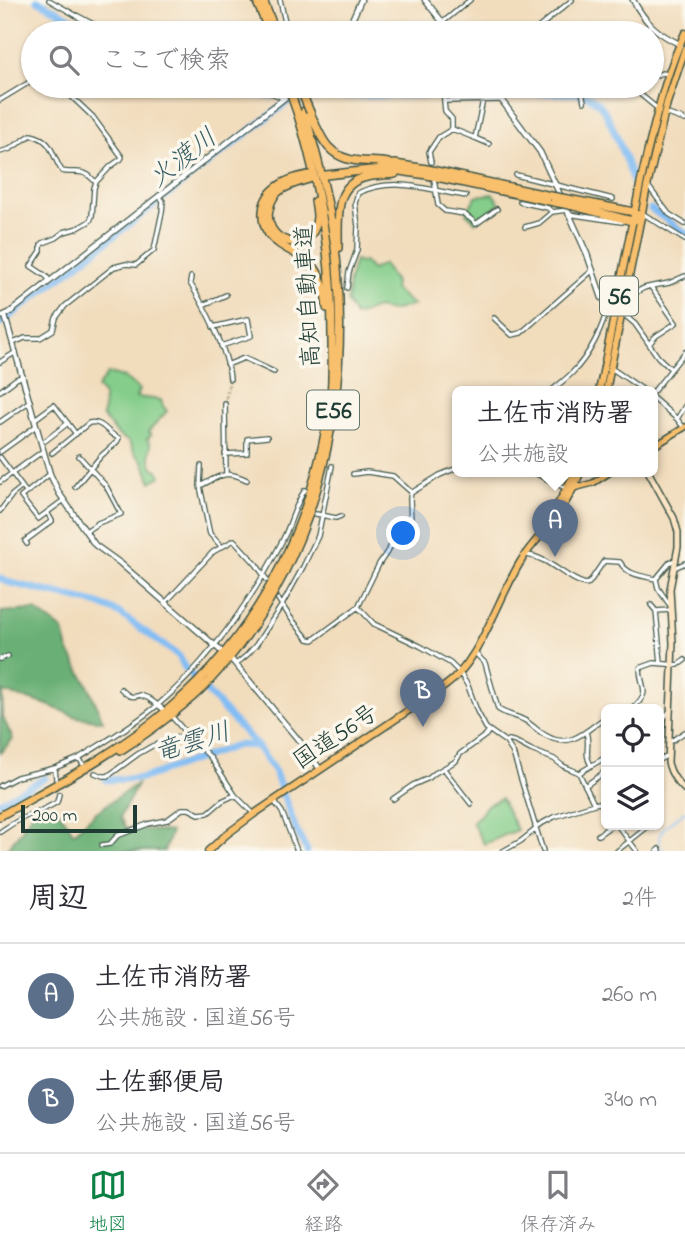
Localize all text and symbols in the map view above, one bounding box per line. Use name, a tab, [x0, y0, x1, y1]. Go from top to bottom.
search box	[21, 21, 664, 98]
icon: search	[45, 41, 83, 79]
text: ここで検索	[101, 43, 231, 81]
water label: 火渡川	[141, 120, 226, 198]
street label: 高知自動車道	[288, 223, 331, 369]
road number: 56	[600, 276, 638, 316]
popup	[452, 386, 658, 477]
road number: E56	[307, 390, 359, 430]
text: 土佐市消防署	[477, 396, 633, 434]
text: 公共施設	[477, 439, 569, 472]
pin: A	[532, 499, 578, 557]
your location	[386, 516, 420, 550]
pin: B	[400, 669, 446, 727]
street label: 国道56号	[287, 697, 386, 780]
map controls	[601, 704, 664, 830]
button: locate	[601, 704, 664, 767]
water label: 竜雲川	[150, 714, 236, 773]
button: layers	[601, 767, 664, 830]
scale bar	[21, 802, 136, 834]
text: 200 m	[32, 803, 77, 830]
text: 周辺	[28, 878, 88, 922]
text: 2件	[623, 883, 657, 916]
text: 土佐市消防署	[95, 960, 251, 998]
text: A	[44, 979, 58, 1012]
text: 260 m	[602, 979, 657, 1012]
text: 公共施設 · 国道56号	[95, 1003, 296, 1036]
text: 土佐郵便局	[95, 1065, 225, 1103]
text: B	[43, 1084, 59, 1117]
text: 340 m	[604, 1084, 657, 1117]
text: 公共施設 · 国道56号	[95, 1108, 296, 1141]
tab: 地図	[89, 1166, 127, 1239]
tab: 経路	[304, 1166, 342, 1239]
tab: 保存済み	[520, 1166, 596, 1239]

